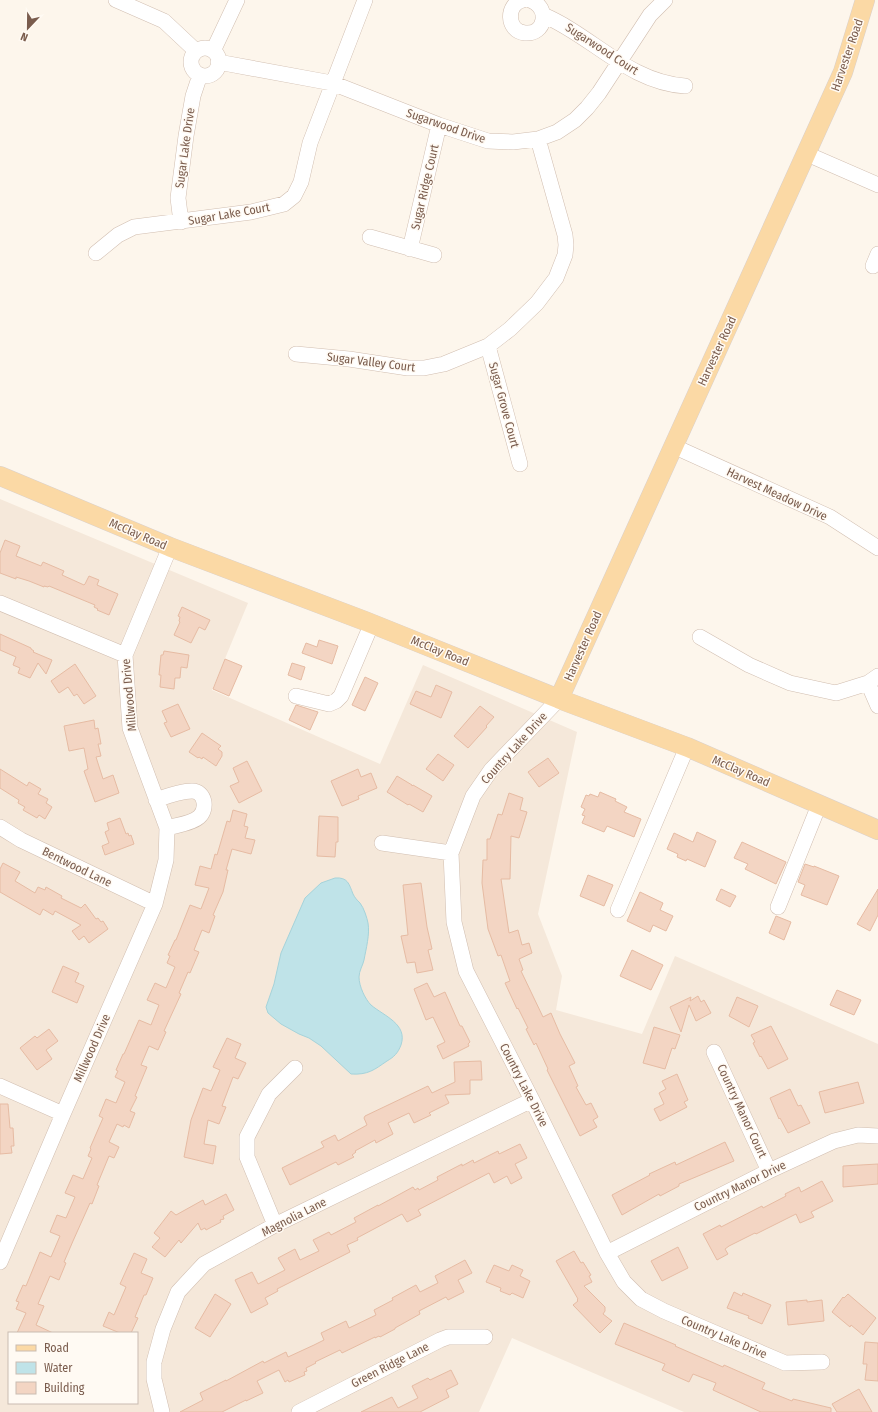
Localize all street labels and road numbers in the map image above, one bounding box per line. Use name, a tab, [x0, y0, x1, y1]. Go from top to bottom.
street label: Harvester Road	[828, 17, 866, 93]
street label: Sugarwood Court	[563, 20, 641, 78]
street label: Sugarwood Drive	[405, 106, 488, 146]
street label: Sugar Lake Drive	[172, 107, 198, 189]
street label: Sugar Ridge Court	[408, 143, 442, 231]
street label: Sugar Lake Court	[187, 200, 271, 228]
street label: Harvester Road	[695, 314, 739, 388]
street label: Sugar Valley Court	[326, 350, 416, 374]
street label: Sugar Grove Court	[486, 361, 522, 449]
street label: Harvest Meadow Drive	[724, 465, 830, 524]
street label: McClay Road	[107, 516, 169, 552]
street label: Harvester Road	[561, 609, 605, 683]
street label: McClay Road	[409, 633, 471, 669]
street label: Millwood Drive	[119, 658, 139, 732]
street label: Country Lake Drive	[478, 709, 550, 787]
street label: McClay Road	[710, 753, 772, 789]
street label: Bentwood Lane	[40, 844, 114, 890]
street label: Millwood Drive	[71, 1012, 113, 1084]
street label: Country Lake Drive	[497, 1041, 551, 1129]
street label: Country Manor Court	[714, 1062, 770, 1160]
street label: Country Manor Drive	[692, 1158, 788, 1214]
street label: Magnolia Lane	[259, 1195, 329, 1239]
street label: Country Lake Drive	[679, 1313, 769, 1361]
street label: Green Ridge Lane	[349, 1339, 431, 1391]

